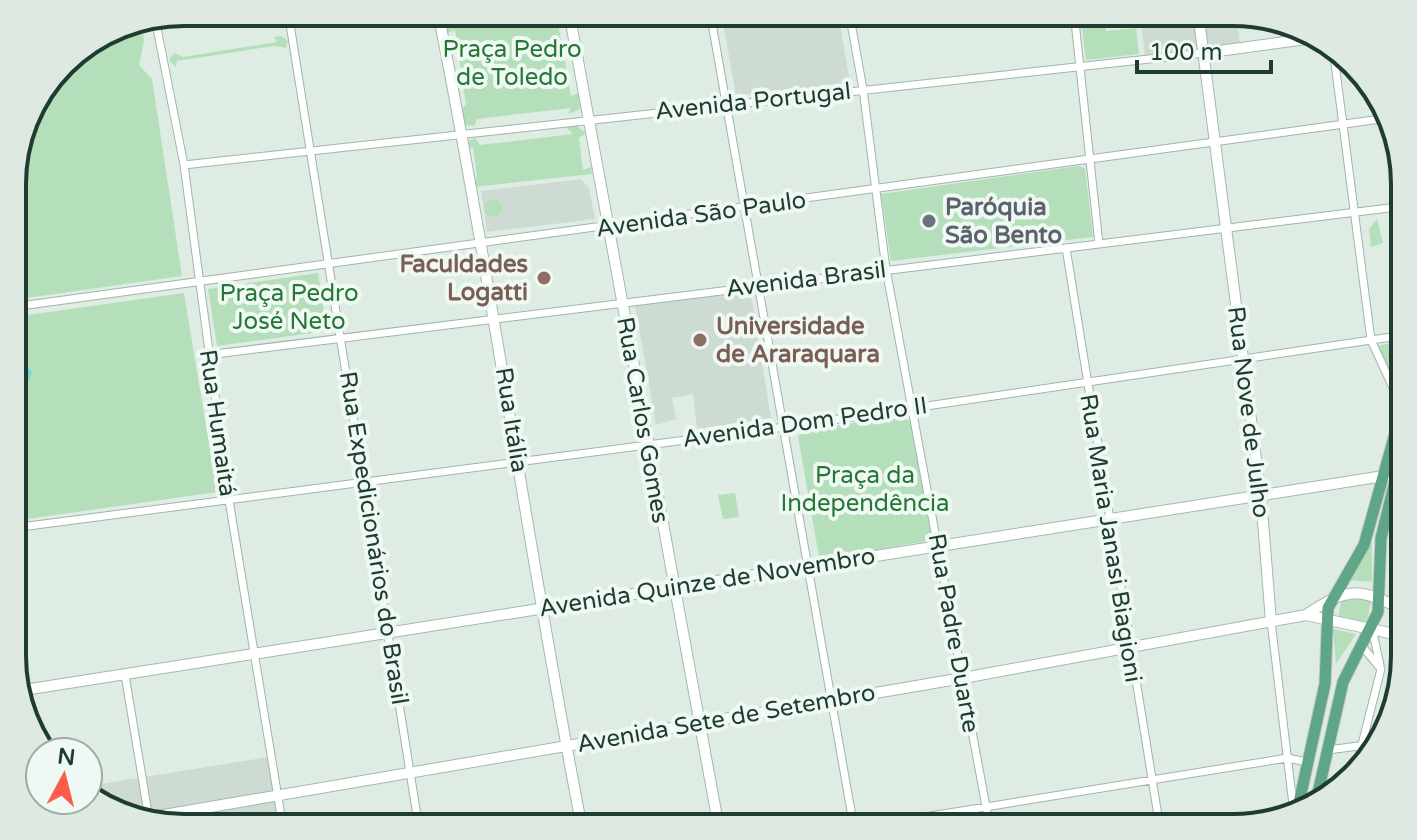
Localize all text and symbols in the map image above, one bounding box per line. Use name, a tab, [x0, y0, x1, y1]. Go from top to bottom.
scale bar	[1137, 24, 1271, 74]
park label: Praça Pedro de Toledo	[442, 35, 582, 92]
text: 100 m	[1149, 38, 1223, 67]
street label: Avenida Portugal	[654, 77, 852, 126]
street label: Avenida São Paulo	[594, 185, 808, 244]
place label: Paróquia São Bento	[945, 193, 1062, 250]
marker: Paróquia São Bento	[920, 212, 938, 230]
place label: Faculdades Logatti	[399, 250, 528, 307]
street label: Avenida Brasil	[724, 255, 888, 304]
marker: Faculdades Logatti	[535, 269, 553, 287]
park label: Praça Pedro José Neto	[219, 279, 359, 336]
street label: Rua Nove de Julho	[1221, 305, 1276, 520]
place label: Universidade de Araraquara	[716, 312, 880, 369]
street label: Rua Carlos Gomes	[610, 315, 675, 526]
marker: Universidade de Araraquara	[691, 331, 709, 349]
street label: Rua Humaitá	[193, 348, 242, 498]
street label: Rua Itália	[489, 365, 534, 475]
street label: Rua Expedicionários do Brasil	[333, 369, 414, 707]
street label: Avenida Dom Pedro II	[681, 391, 929, 454]
street label: Rua Maria Janasi Biagioni	[1073, 392, 1148, 684]
park label: Praça da Independência	[781, 461, 949, 518]
street label: Rua Padre Duarte	[922, 531, 985, 735]
street label: Avenida Quinze de Novembro	[537, 542, 877, 623]
street label: Avenida Sete de Setembro	[575, 678, 877, 759]
north arrow	[24, 736, 104, 816]
text: N	[56, 743, 77, 771]

